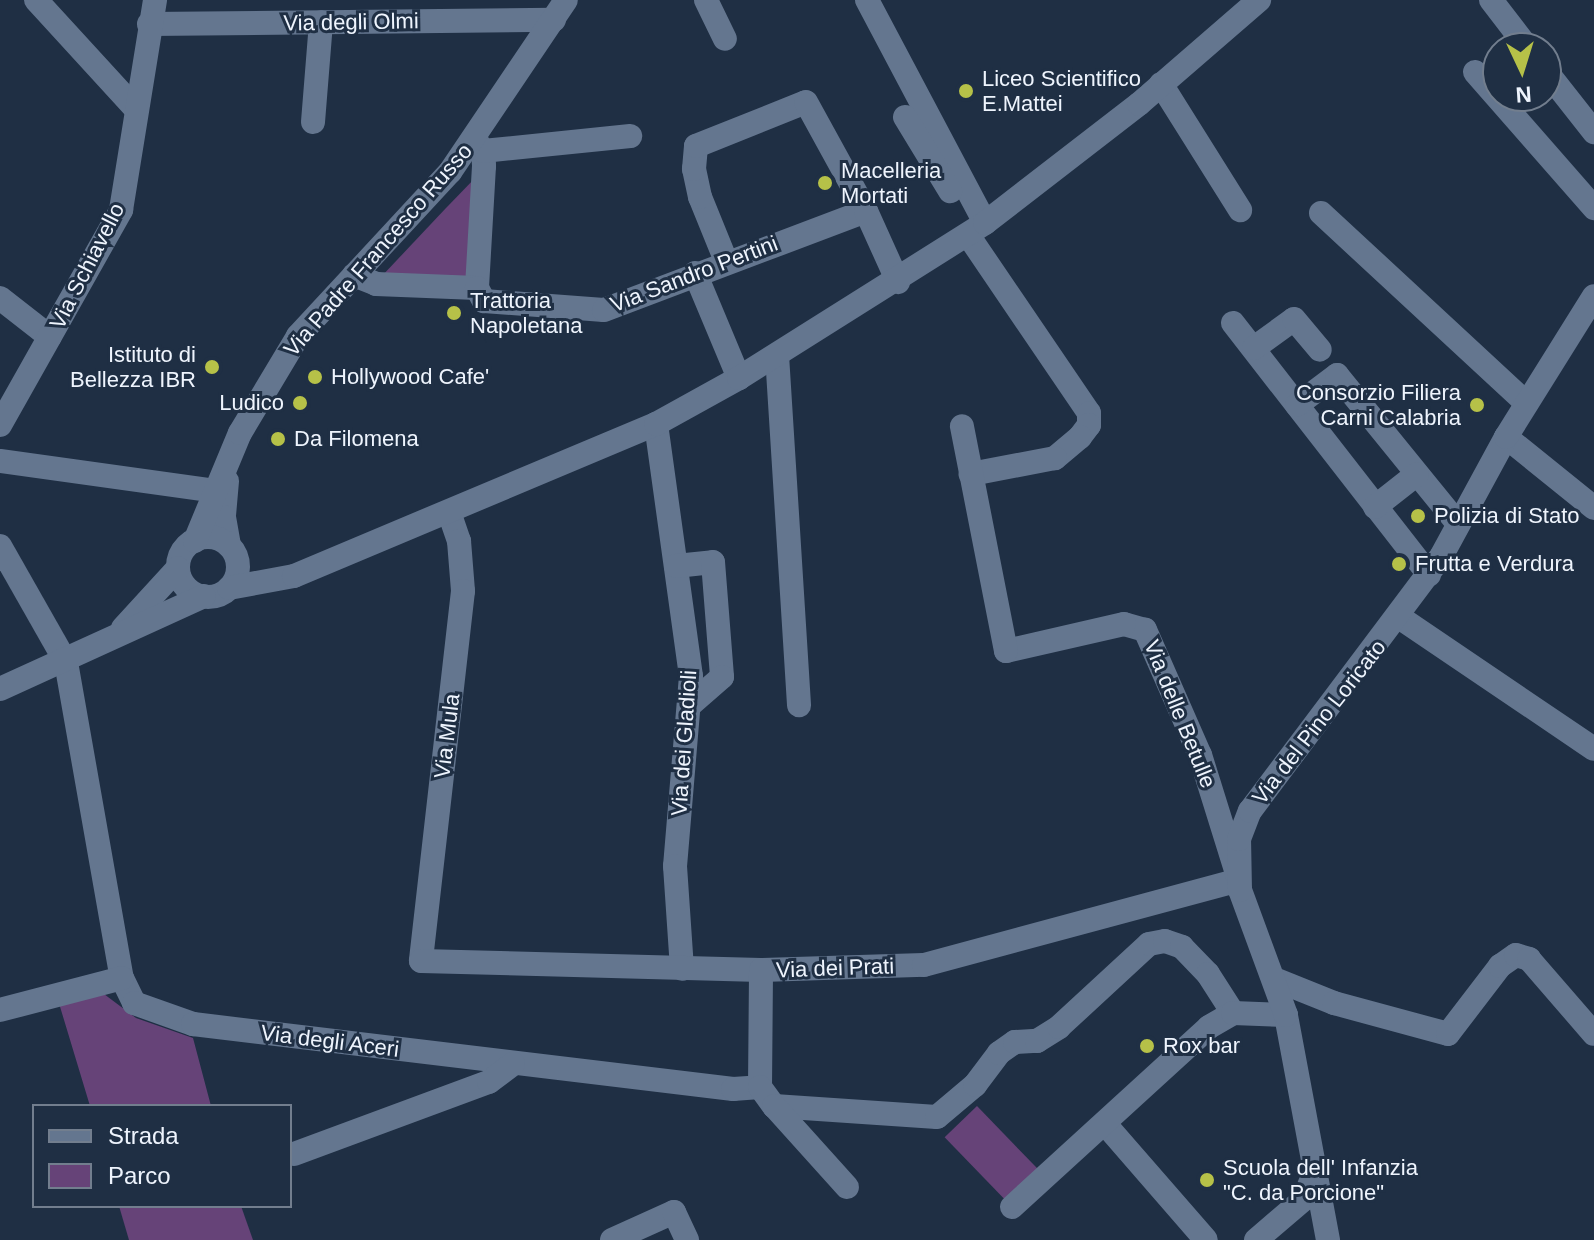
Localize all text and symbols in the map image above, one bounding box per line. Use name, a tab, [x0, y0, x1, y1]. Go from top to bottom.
street label: Via degli Olmi	[283, 8, 419, 36]
north arrow	[1482, 32, 1562, 112]
place label: Liceo Scientifico E.Mattei	[982, 65, 1141, 116]
text: N	[1515, 81, 1532, 107]
marker: Liceo Scientifico E.Mattei	[957, 82, 975, 100]
street label: Via Padre Francesco Russo	[278, 138, 478, 362]
place label: Macelleria Mortati	[841, 157, 941, 208]
marker: Macelleria Mortati	[816, 174, 834, 192]
street label: Via Schiavello	[44, 199, 130, 333]
street label: Via Sandro Pertini	[607, 230, 781, 318]
place label: Trattoria Napoletana	[470, 287, 583, 338]
marker: Trattoria Napoletana	[445, 304, 463, 322]
place label: Istituto di Bellezza IBR	[70, 341, 196, 392]
marker: Istituto di Bellezza IBR	[203, 358, 221, 376]
place label: Hollywood Cafe'	[331, 364, 489, 390]
marker: Hollywood Cafe'	[306, 368, 324, 386]
place label: Consorzio Filiera Carni Calabria	[1296, 379, 1461, 430]
place label: Ludico	[219, 390, 284, 416]
marker: Ludico	[291, 394, 309, 412]
marker: Consorzio Filiera Carni Calabria	[1468, 396, 1486, 414]
place label: Da Filomena	[294, 426, 419, 452]
marker: Da Filomena	[269, 430, 287, 448]
place label: Polizia di Stato	[1434, 503, 1580, 529]
marker: Polizia di Stato	[1409, 507, 1427, 525]
place label: Frutta e Verdura	[1415, 551, 1574, 577]
marker: Frutta e Verdura	[1390, 555, 1408, 573]
street label: Via del Pino Loricato	[1247, 635, 1391, 809]
street label: Via delle Betulle	[1138, 636, 1222, 792]
street label: Via dei Gladioli	[666, 669, 702, 817]
street label: Via Mula	[429, 692, 465, 780]
street label: Via dei Prati	[775, 953, 895, 983]
street label: Via degli Aceri	[259, 1019, 401, 1063]
place label: Rox bar	[1163, 1033, 1240, 1059]
marker: Rox bar	[1138, 1037, 1156, 1055]
legend	[32, 1104, 292, 1208]
text: Strada	[108, 1122, 179, 1149]
place label: Scuola dell' Infanzia "C. da Porcione"	[1223, 1154, 1418, 1206]
text: Parco	[108, 1162, 171, 1189]
marker: Scuola dell' Infanzia "C. da Porcione"	[1198, 1171, 1216, 1189]

